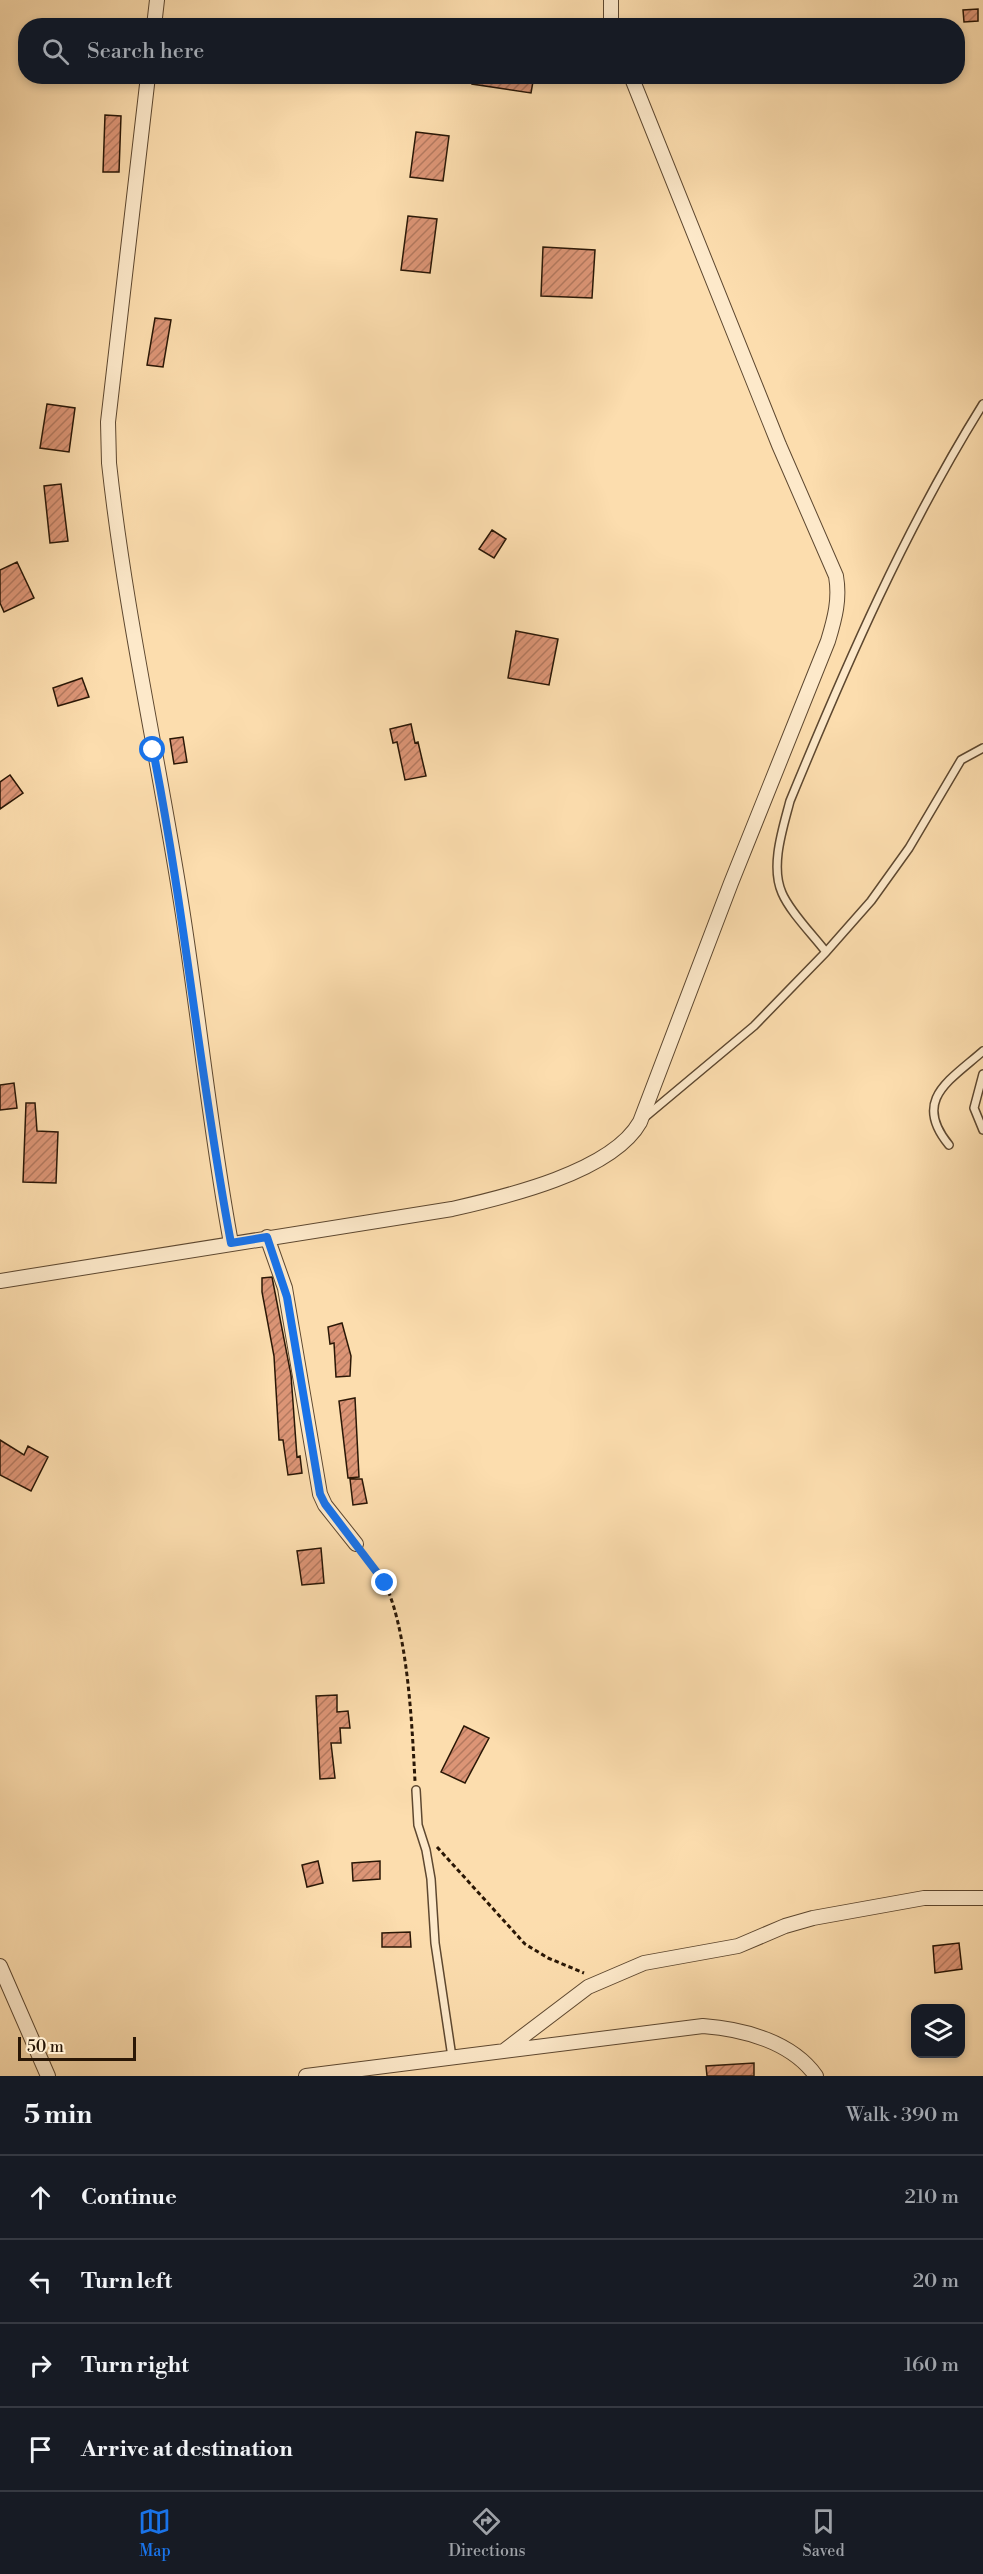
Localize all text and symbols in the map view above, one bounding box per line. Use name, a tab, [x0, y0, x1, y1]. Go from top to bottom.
search box	[18, 18, 965, 84]
icon: search	[39, 35, 72, 68]
text: Search here	[87, 38, 204, 65]
route start	[139, 736, 165, 762]
route end	[371, 1569, 397, 1595]
map controls	[911, 2004, 965, 2058]
button: layers	[911, 2004, 965, 2058]
scale bar	[18, 2034, 136, 2062]
text: 50 m	[27, 2037, 64, 2057]
text: 5 min	[24, 2099, 92, 2131]
text: Walk · 390 m	[846, 2103, 959, 2128]
icon: ahead	[24, 2181, 57, 2214]
text: Continue	[81, 2184, 177, 2211]
text: 210 m	[904, 2185, 959, 2210]
icon: left	[24, 2265, 57, 2298]
text: Turn left	[81, 2268, 172, 2295]
text: 20 m	[913, 2269, 959, 2294]
icon: right	[24, 2349, 57, 2382]
text: Turn right	[81, 2352, 189, 2379]
text: 160 m	[904, 2353, 959, 2378]
icon: arrive	[24, 2433, 57, 2466]
text: Arrive at destination	[81, 2436, 293, 2463]
tab: Map	[138, 2505, 171, 2561]
tab: Directions	[448, 2505, 526, 2561]
tab: Saved	[802, 2505, 845, 2561]

